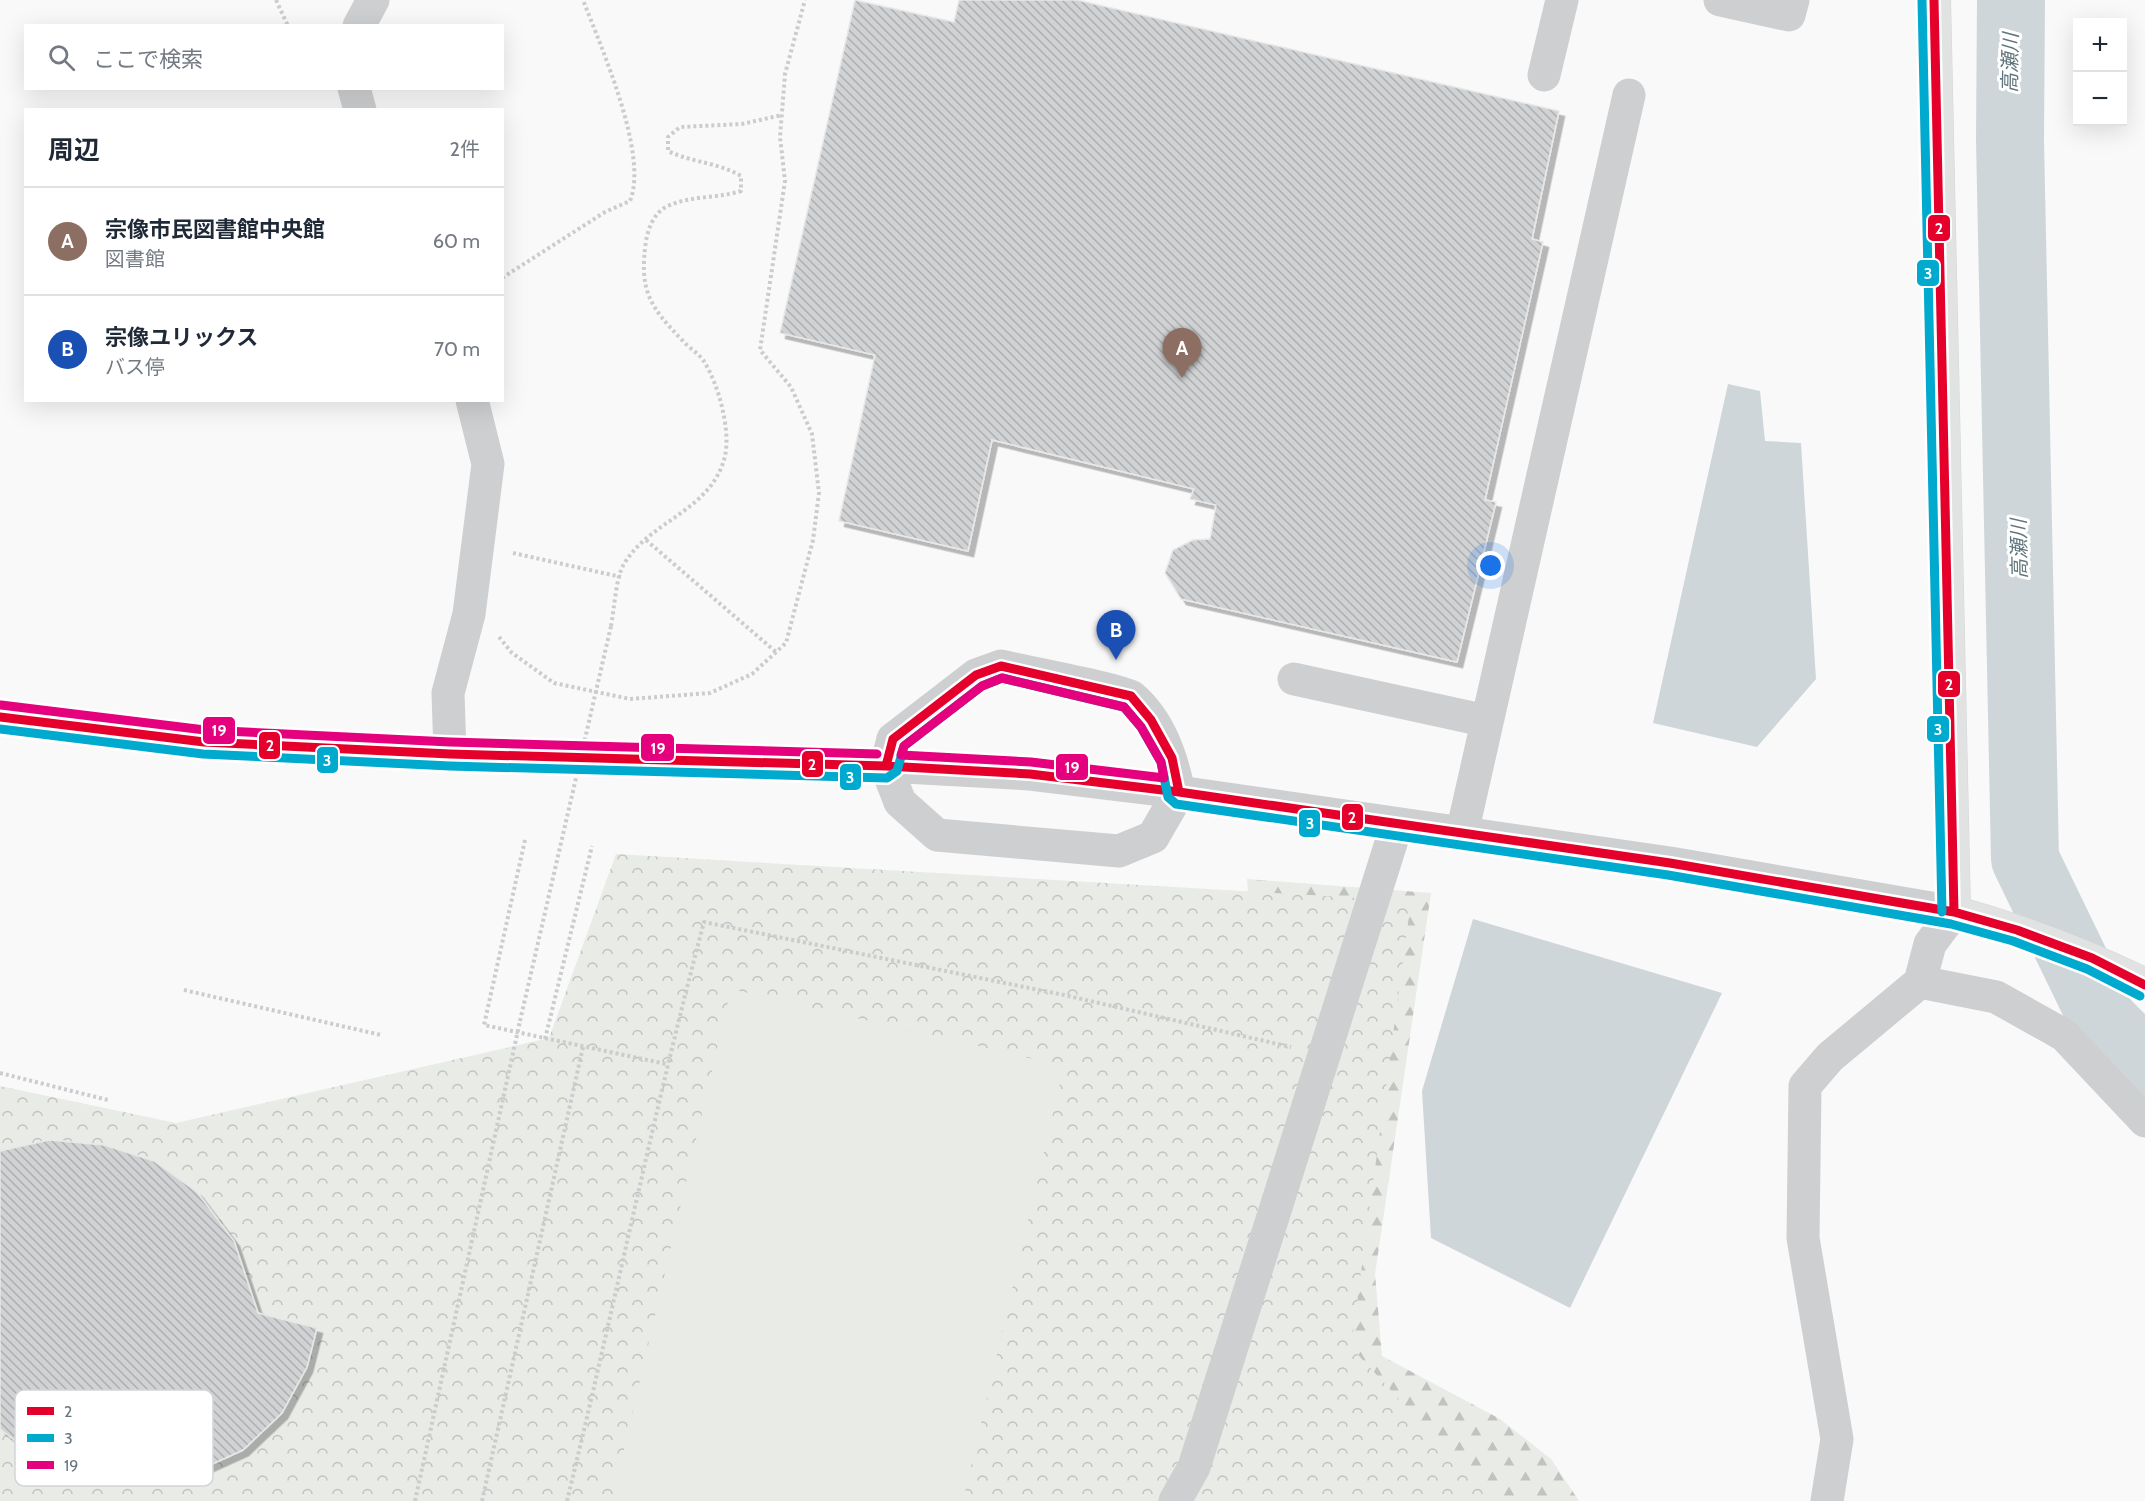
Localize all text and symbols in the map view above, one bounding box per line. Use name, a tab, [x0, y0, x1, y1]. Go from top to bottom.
map controls	[2073, 18, 2127, 126]
button: +	[2073, 18, 2127, 72]
search box	[24, 24, 504, 90]
water label: 高瀬川	[1997, 31, 2023, 93]
icon: search	[45, 41, 78, 74]
text: ここで検索	[93, 46, 203, 73]
button: −	[2073, 72, 2127, 126]
text: 周辺	[48, 134, 100, 166]
text: 2件	[450, 137, 480, 161]
line badge: 2	[1927, 214, 1951, 242]
text: 宗像市民図書館中央館	[105, 216, 325, 243]
text: 2	[1935, 219, 1943, 238]
text: A	[61, 229, 74, 253]
text: 60 m	[433, 229, 480, 253]
text: 図書館	[105, 247, 165, 271]
line badge: 3	[1916, 259, 1940, 287]
text: 3	[1924, 264, 1932, 283]
text: 宗像ユリックス	[105, 324, 258, 351]
pin: A	[1162, 328, 1202, 378]
text: B	[61, 337, 74, 361]
text: 70 m	[434, 337, 480, 361]
text: バス停	[105, 355, 165, 379]
water label: 高瀬川	[2006, 517, 2032, 579]
your location	[1476, 551, 1505, 580]
pin: B	[1096, 610, 1136, 660]
line badge: 2	[1937, 670, 1961, 698]
text: 2	[1945, 675, 1953, 694]
line badge: 3	[1926, 715, 1950, 743]
line badge: 19	[202, 716, 236, 745]
text: 3	[1934, 720, 1942, 739]
text: 19	[212, 721, 226, 740]
line badge: 2	[258, 731, 281, 760]
line badge: 19	[640, 733, 675, 762]
text: 2	[266, 736, 274, 755]
text: 19	[651, 739, 665, 758]
line badge: 3	[316, 746, 339, 774]
line badge: 2	[801, 750, 824, 778]
text: 3	[323, 751, 331, 770]
line badge: 19	[1055, 753, 1089, 781]
text: 2	[808, 755, 816, 774]
text: 19	[1065, 758, 1079, 777]
line badge: 3	[839, 763, 862, 791]
text: 3	[846, 768, 854, 787]
line badge: 2	[1341, 803, 1364, 831]
text: 2	[1348, 808, 1356, 827]
line badge: 3	[1298, 809, 1321, 838]
text: 3	[1306, 814, 1314, 833]
legend	[15, 1390, 213, 1486]
text: 2	[64, 1402, 72, 1421]
text: 3	[64, 1429, 73, 1448]
text: 19	[64, 1456, 78, 1475]

